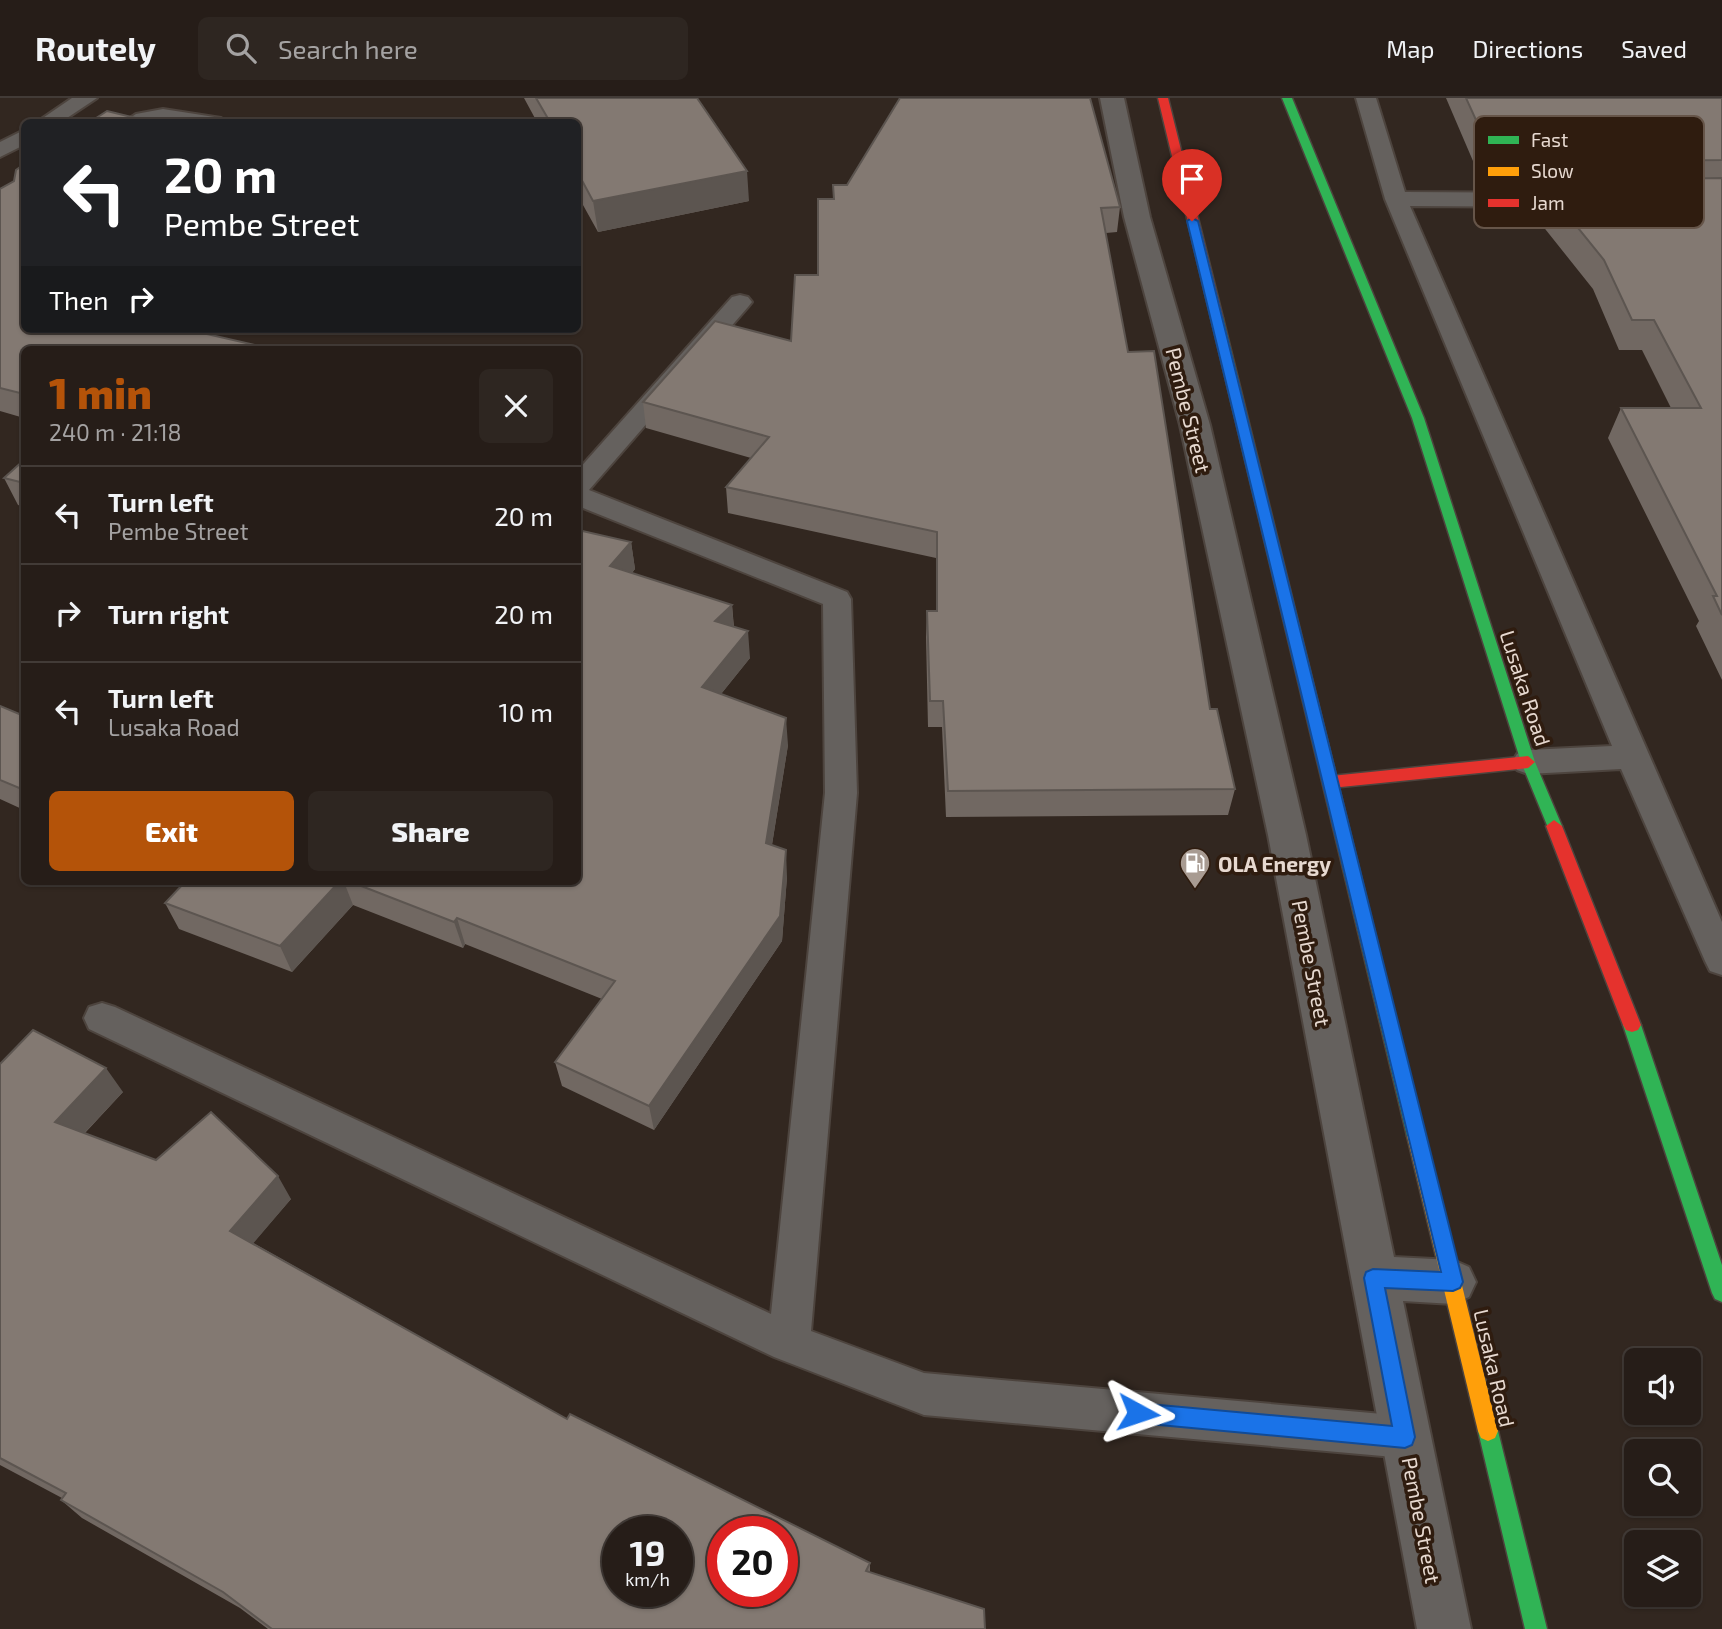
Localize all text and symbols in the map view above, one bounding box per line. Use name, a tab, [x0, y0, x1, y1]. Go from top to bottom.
search box	[198, 17, 688, 80]
text: Routely	[35, 28, 156, 68]
icon: search	[222, 29, 260, 67]
text: Search here	[278, 33, 418, 64]
text: Map	[1386, 34, 1434, 63]
text: Directions	[1472, 34, 1583, 63]
text: Saved	[1621, 34, 1687, 63]
legend	[1474, 116, 1704, 228]
text: Fast	[1531, 128, 1568, 151]
text: 20 m	[164, 144, 277, 203]
icon: left	[49, 147, 140, 238]
pin	[1162, 149, 1222, 221]
text: Slow	[1531, 159, 1574, 182]
icon: arrive	[1173, 160, 1211, 198]
text: Jam	[1531, 191, 1565, 214]
text: Pembe Street	[164, 204, 359, 242]
icon: right	[122, 280, 160, 318]
text: Then	[49, 284, 108, 315]
street label: Pembe Street	[1161, 345, 1217, 475]
text: 1 min	[49, 367, 152, 417]
button: close	[479, 369, 553, 443]
text: 240 m · 21:18	[49, 418, 182, 446]
text: Turn left	[108, 486, 214, 517]
icon: left	[49, 496, 87, 534]
text: 20 m	[494, 500, 553, 531]
text: Pembe Street	[108, 517, 248, 545]
icon: right	[49, 594, 87, 632]
text: Turn right	[108, 598, 229, 629]
text: 20 m	[494, 598, 553, 629]
street label: Lusaka Road	[1496, 627, 1556, 749]
text: Turn left	[108, 682, 214, 713]
icon: left	[49, 692, 87, 730]
text: 10 m	[498, 696, 553, 727]
text: Lusaka Road	[108, 713, 240, 741]
button: Exit	[49, 791, 294, 871]
button: Share	[308, 791, 553, 871]
fuel station icon: OLA Energy	[1178, 846, 1212, 890]
place label: OLA Energy	[1218, 851, 1331, 877]
street label: Pembe Street	[1287, 898, 1337, 1028]
street label: Lusaka Road	[1469, 1307, 1521, 1429]
map controls	[1624, 1348, 1701, 1607]
button: sound	[1624, 1348, 1701, 1425]
position arrow	[1101, 1376, 1175, 1450]
button: search	[1624, 1439, 1701, 1516]
street label: Pembe Street	[1397, 1455, 1447, 1585]
speed limit sign: 20	[707, 1516, 798, 1607]
button: layers	[1624, 1530, 1701, 1607]
text: 19	[630, 1531, 665, 1573]
text: km/h	[625, 1568, 670, 1590]

